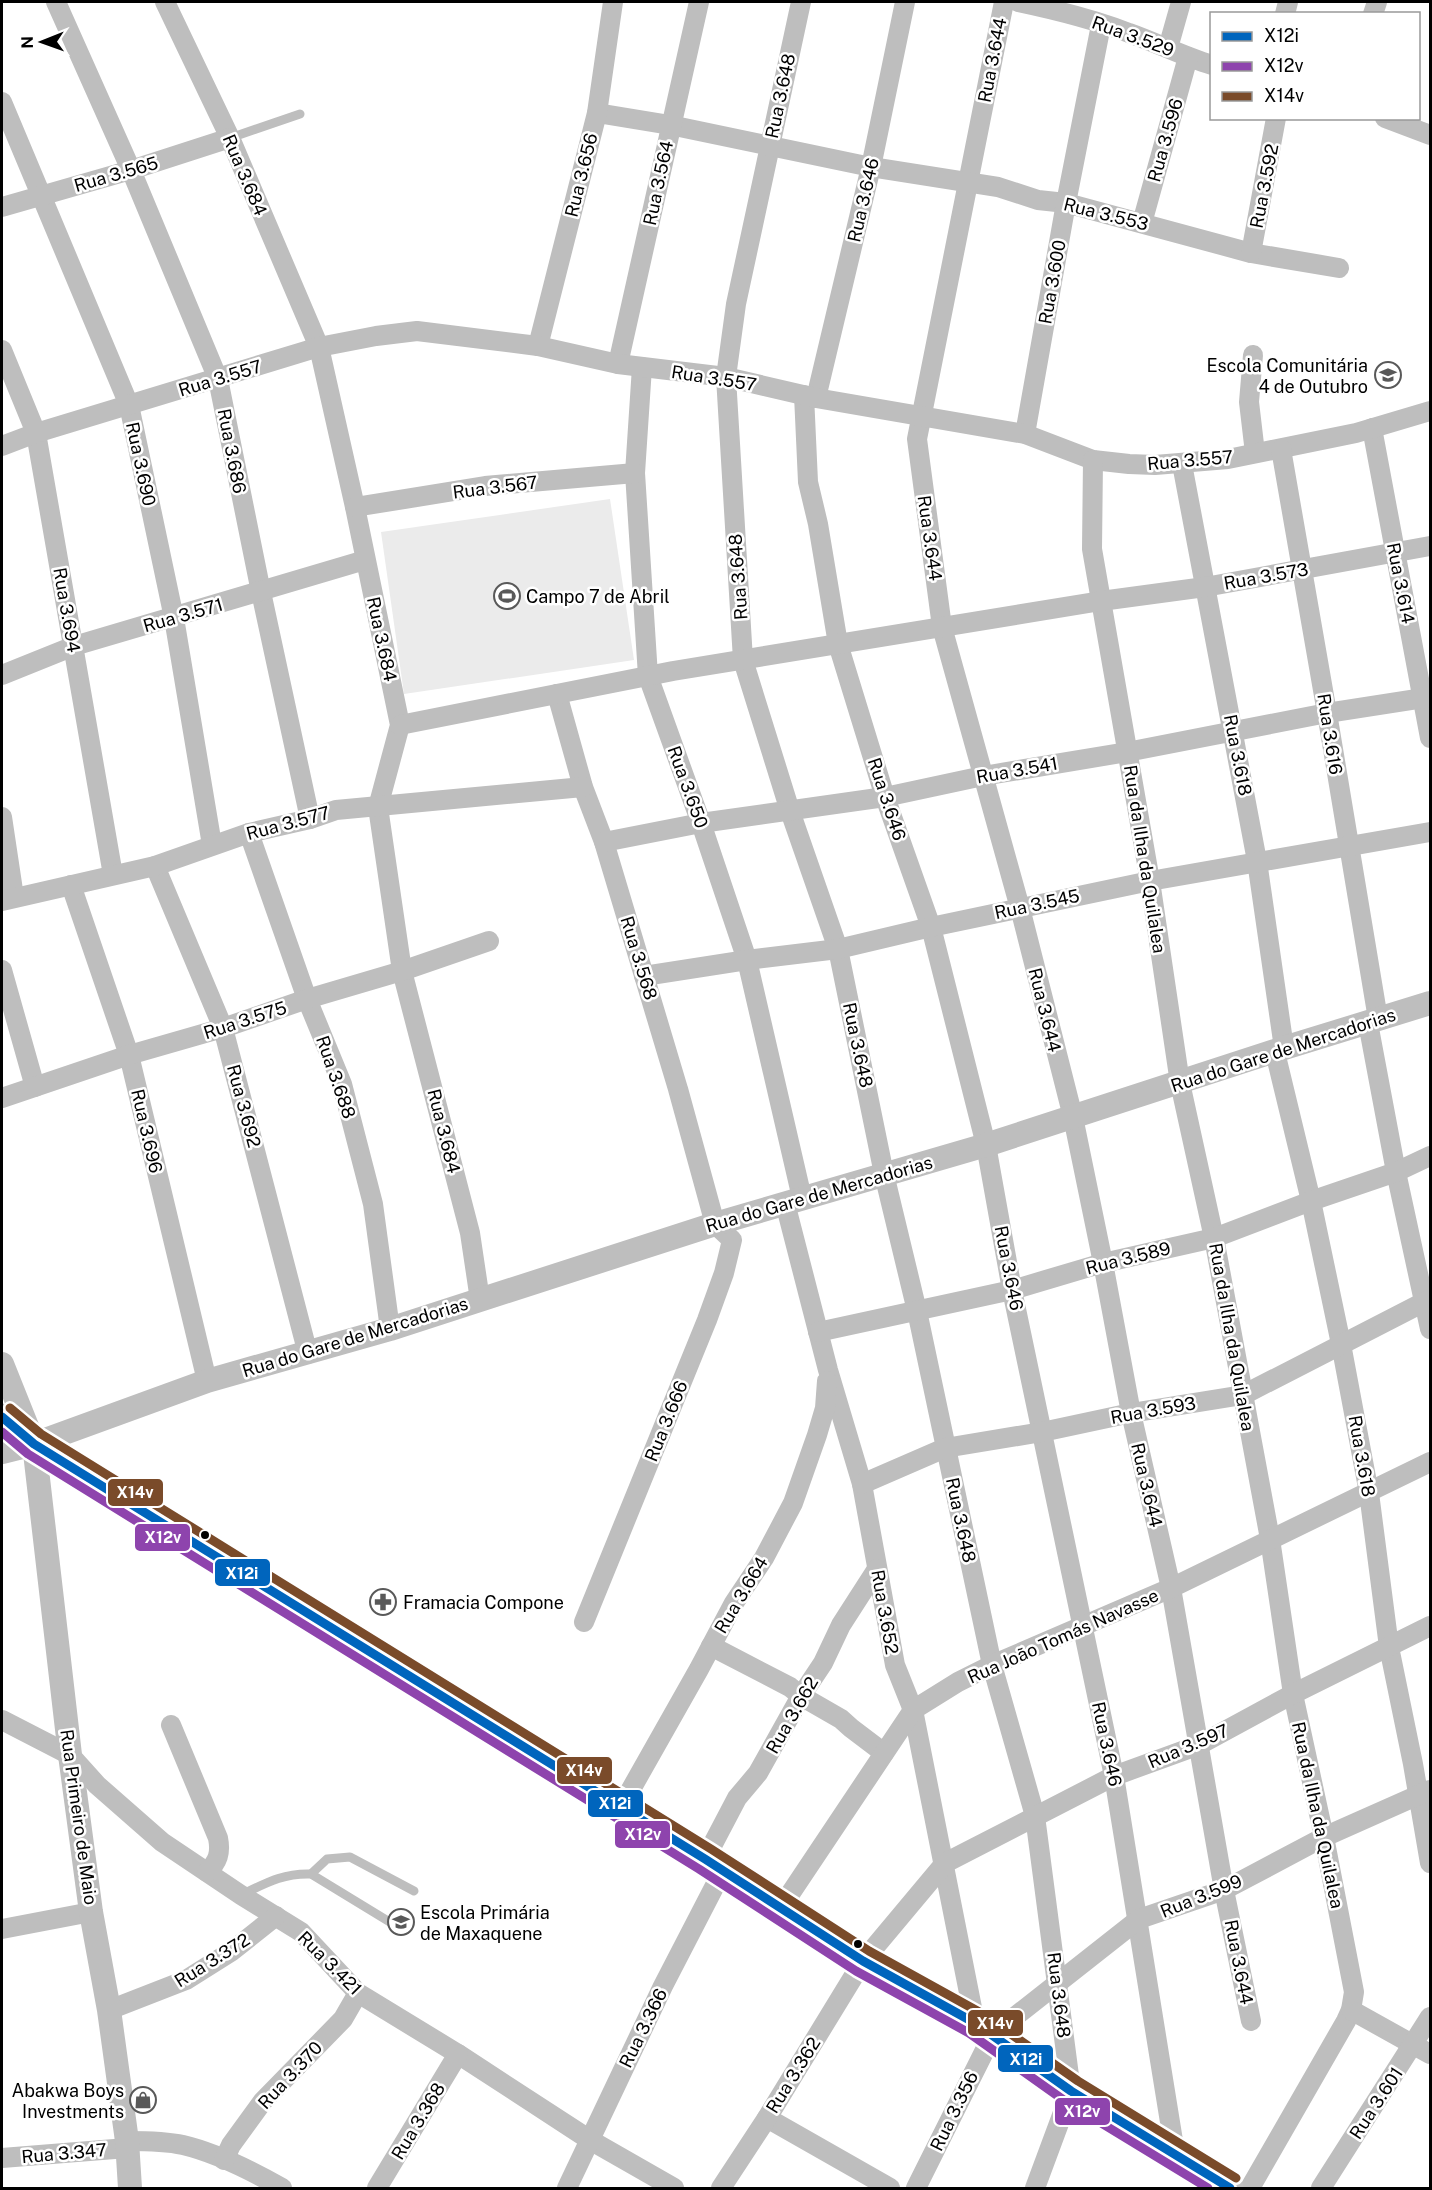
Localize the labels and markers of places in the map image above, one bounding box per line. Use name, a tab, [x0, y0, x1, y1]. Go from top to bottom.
place label: Escola Comunitária 4 de Outubro	[1206, 355, 1368, 397]
school or university icon: Escola Comunitária 4 de Outubro	[1373, 360, 1403, 390]
sports icon: Campo 7 de Abril	[492, 581, 522, 611]
place label: Campo 7 de Abril	[526, 586, 670, 607]
unlabelled marker	[199, 1529, 211, 1541]
pharmacy icon: Framacia Compone	[368, 1587, 398, 1617]
place label: Framacia Compone	[403, 1592, 564, 1613]
place label: Escola Primária de Maxaquene	[420, 1902, 550, 1944]
school or university icon: Escola Primária de Maxaquene	[386, 1907, 416, 1937]
unlabelled marker	[852, 1938, 864, 1950]
place label: Abakwa Boys Investments	[11, 2080, 124, 2122]
shop icon: Abakwa Boys Investments	[128, 2085, 158, 2115]

